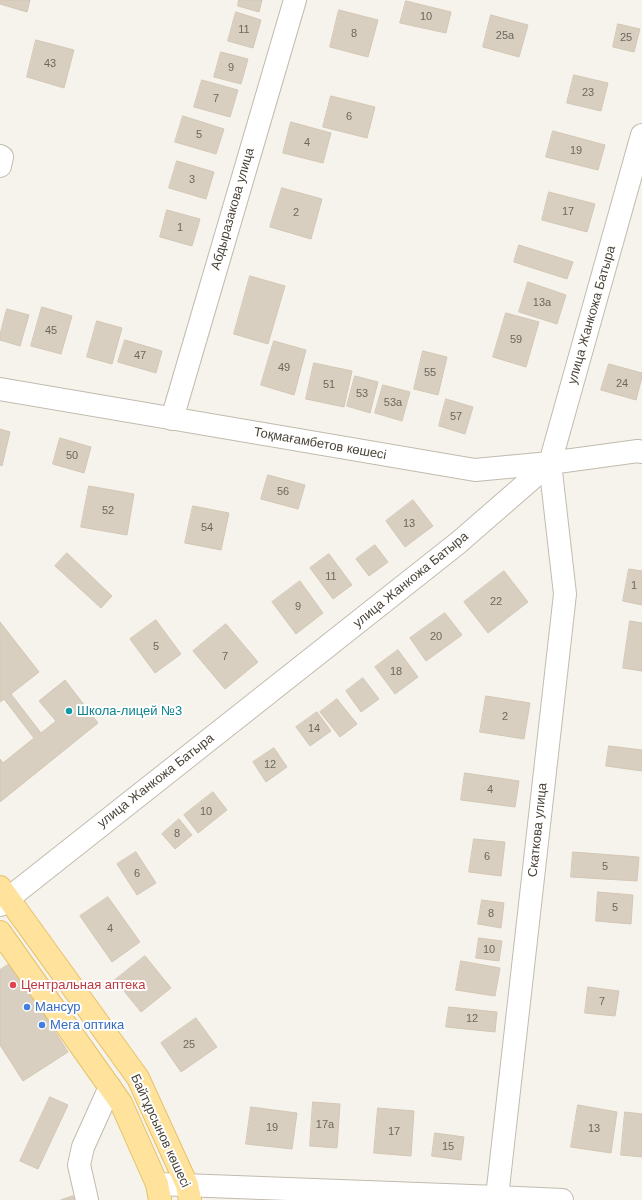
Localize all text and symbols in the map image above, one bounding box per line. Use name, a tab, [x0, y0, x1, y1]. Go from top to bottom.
house number: 10	[420, 10, 432, 24]
house number: 11	[238, 23, 250, 37]
house number: 8	[351, 27, 357, 41]
house number: 25а	[496, 29, 514, 43]
house number: 25	[620, 31, 632, 45]
house number: 43	[44, 57, 56, 71]
house number: 9	[228, 61, 234, 75]
house number: 23	[582, 86, 594, 100]
house number: 7	[213, 92, 219, 106]
house number: 6	[346, 110, 352, 124]
house number: 5	[196, 128, 202, 142]
house number: 4	[304, 136, 310, 150]
house number: 19	[570, 144, 582, 158]
street label: Абдыразакова улица	[208, 146, 258, 272]
house number: 3	[189, 173, 195, 187]
house number: 17	[562, 205, 574, 219]
house number: 2	[293, 206, 299, 220]
house number: 1	[177, 221, 183, 235]
street label: улица Жанкожа Батыра	[565, 244, 619, 386]
house number: 13а	[533, 296, 551, 310]
house number: 45	[45, 324, 57, 338]
house number: 59	[510, 333, 522, 347]
house number: 47	[134, 349, 146, 363]
house number: 49	[278, 361, 290, 375]
house number: 55	[424, 366, 436, 380]
house number: 24	[616, 377, 628, 391]
house number: 51	[323, 378, 335, 392]
house number: 53	[356, 387, 368, 401]
house number: 53а	[384, 396, 402, 410]
house number: 57	[450, 410, 462, 424]
street label: Тоқмағамбетов көшесі	[252, 425, 388, 463]
house number: 50	[66, 449, 78, 463]
house number: 56	[277, 485, 289, 499]
house number: 52	[102, 504, 114, 518]
house number: 13	[403, 517, 415, 531]
house number: 54	[201, 521, 213, 535]
street label: улица Жанкожа Батыра	[350, 529, 472, 631]
house number: 11	[325, 570, 337, 584]
house number: 1	[631, 579, 637, 593]
house number: 22	[490, 595, 502, 609]
house number: 9	[295, 600, 301, 614]
house number: 20	[430, 630, 442, 644]
house number: 5	[153, 640, 159, 654]
house number: 7	[222, 650, 228, 664]
house number: 18	[390, 665, 402, 679]
place label: Школа-лицей №3	[77, 703, 182, 719]
marker: Школа-лицей №3	[64, 706, 74, 716]
house number: 2	[502, 710, 508, 724]
house number: 14	[308, 722, 320, 736]
street label: улица Жанкожа Батыра	[95, 731, 217, 831]
house number: 12	[264, 758, 276, 772]
street label: Скаткова улица	[525, 782, 551, 878]
house number: 4	[487, 783, 493, 797]
house number: 10	[200, 805, 212, 819]
house number: 8	[174, 827, 180, 841]
house number: 6	[484, 850, 490, 864]
house number: 5	[602, 860, 608, 874]
house number: 6	[134, 867, 140, 881]
house number: 5	[612, 901, 618, 915]
house number: 8	[488, 907, 494, 921]
house number: 4	[107, 922, 113, 936]
house number: 10	[483, 943, 495, 957]
place label: Центральная аптека	[21, 977, 145, 993]
marker: Центральная аптека	[8, 980, 18, 990]
house number: 7	[599, 995, 605, 1009]
place label: Мансур	[35, 999, 80, 1015]
marker: Мансур	[22, 1002, 32, 1012]
house number: 12	[466, 1012, 478, 1026]
place label: Мега оптика	[50, 1017, 124, 1033]
marker: Мега оптика	[37, 1020, 47, 1030]
house number: 25	[183, 1038, 195, 1052]
street label: Байтұрсынов көшесі	[127, 1072, 193, 1190]
house number: 17а	[316, 1118, 334, 1132]
house number: 19	[266, 1121, 278, 1135]
house number: 13	[588, 1122, 600, 1136]
house number: 17	[388, 1125, 400, 1139]
house number: 15	[442, 1140, 454, 1154]

